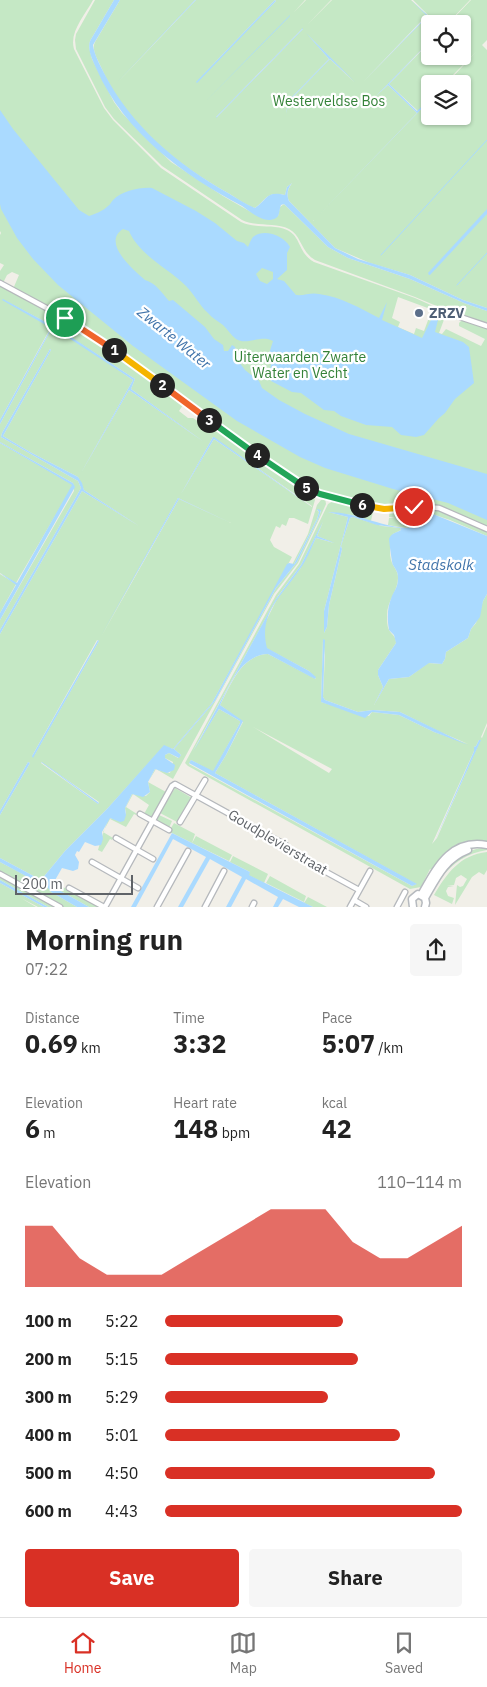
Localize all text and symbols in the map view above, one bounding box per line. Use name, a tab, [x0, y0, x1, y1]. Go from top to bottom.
map controls	[421, 15, 471, 125]
button: locate	[421, 15, 471, 65]
button: layers	[421, 75, 471, 125]
park label: Westerveldse Bos	[273, 92, 385, 110]
pin	[44, 297, 86, 339]
water label: Zwarte Water	[133, 302, 215, 373]
icon: arrive	[51, 304, 79, 332]
place label: ZRZV	[429, 304, 464, 322]
marker: ZRZV	[413, 307, 425, 319]
pin: 1	[102, 338, 126, 362]
text: 1	[110, 341, 119, 359]
park label: Uiterwaarden Zwarte Water en Vecht	[234, 348, 367, 382]
pin: 2	[150, 372, 174, 398]
text: 2	[158, 376, 167, 394]
pin: 3	[196, 408, 222, 432]
text: 3	[205, 411, 214, 429]
pin: 4	[244, 442, 270, 468]
text: 4	[253, 446, 262, 464]
pin: 5	[294, 476, 318, 500]
text: 5	[302, 479, 311, 497]
pin	[393, 486, 435, 528]
pin: 6	[350, 492, 374, 518]
icon: check	[400, 493, 428, 521]
text: 6	[358, 496, 367, 514]
water label: Stadskolk	[408, 555, 474, 574]
street label: Goudplevierstraat	[225, 805, 331, 879]
scale bar	[15, 872, 132, 895]
text: 200 m	[22, 875, 63, 893]
text: Morning run	[25, 921, 183, 958]
button: share	[410, 924, 462, 976]
text: 07:22	[25, 959, 68, 979]
text: Distance	[25, 1009, 80, 1027]
text: Time	[173, 1009, 205, 1027]
text: Pace	[322, 1009, 352, 1027]
text: 0.69	[25, 1027, 78, 1060]
text: 3:32	[173, 1027, 227, 1060]
text: 5:07	[322, 1027, 375, 1060]
text: km	[78, 1039, 101, 1057]
text: /km	[375, 1039, 403, 1057]
text: Elevation	[25, 1094, 83, 1112]
text: Heart rate	[173, 1094, 237, 1112]
text: kcal	[322, 1094, 347, 1112]
text: 6	[25, 1112, 40, 1145]
text: 148	[173, 1112, 218, 1145]
text: 42	[322, 1112, 352, 1145]
text: m	[40, 1124, 56, 1142]
text: bpm	[218, 1124, 250, 1142]
text: Elevation	[25, 1172, 91, 1192]
text: 110–114 m	[377, 1172, 462, 1192]
text: 100 m	[25, 1311, 72, 1331]
text: 5:22	[105, 1311, 138, 1331]
text: 200 m	[25, 1349, 72, 1369]
text: 5:15	[105, 1349, 138, 1369]
text: 300 m	[25, 1387, 72, 1407]
text: 5:29	[105, 1387, 138, 1407]
text: 400 m	[25, 1425, 72, 1445]
text: 5:01	[105, 1425, 138, 1445]
text: 500 m	[25, 1463, 72, 1483]
text: 4:50	[105, 1463, 138, 1483]
text: 600 m	[25, 1501, 72, 1521]
text: 4:43	[105, 1501, 138, 1521]
button: Save	[25, 1549, 239, 1607]
button: Share	[249, 1549, 462, 1607]
tab: Home	[64, 1629, 102, 1677]
tab: Map	[229, 1629, 257, 1677]
tab: Saved	[385, 1629, 423, 1677]

